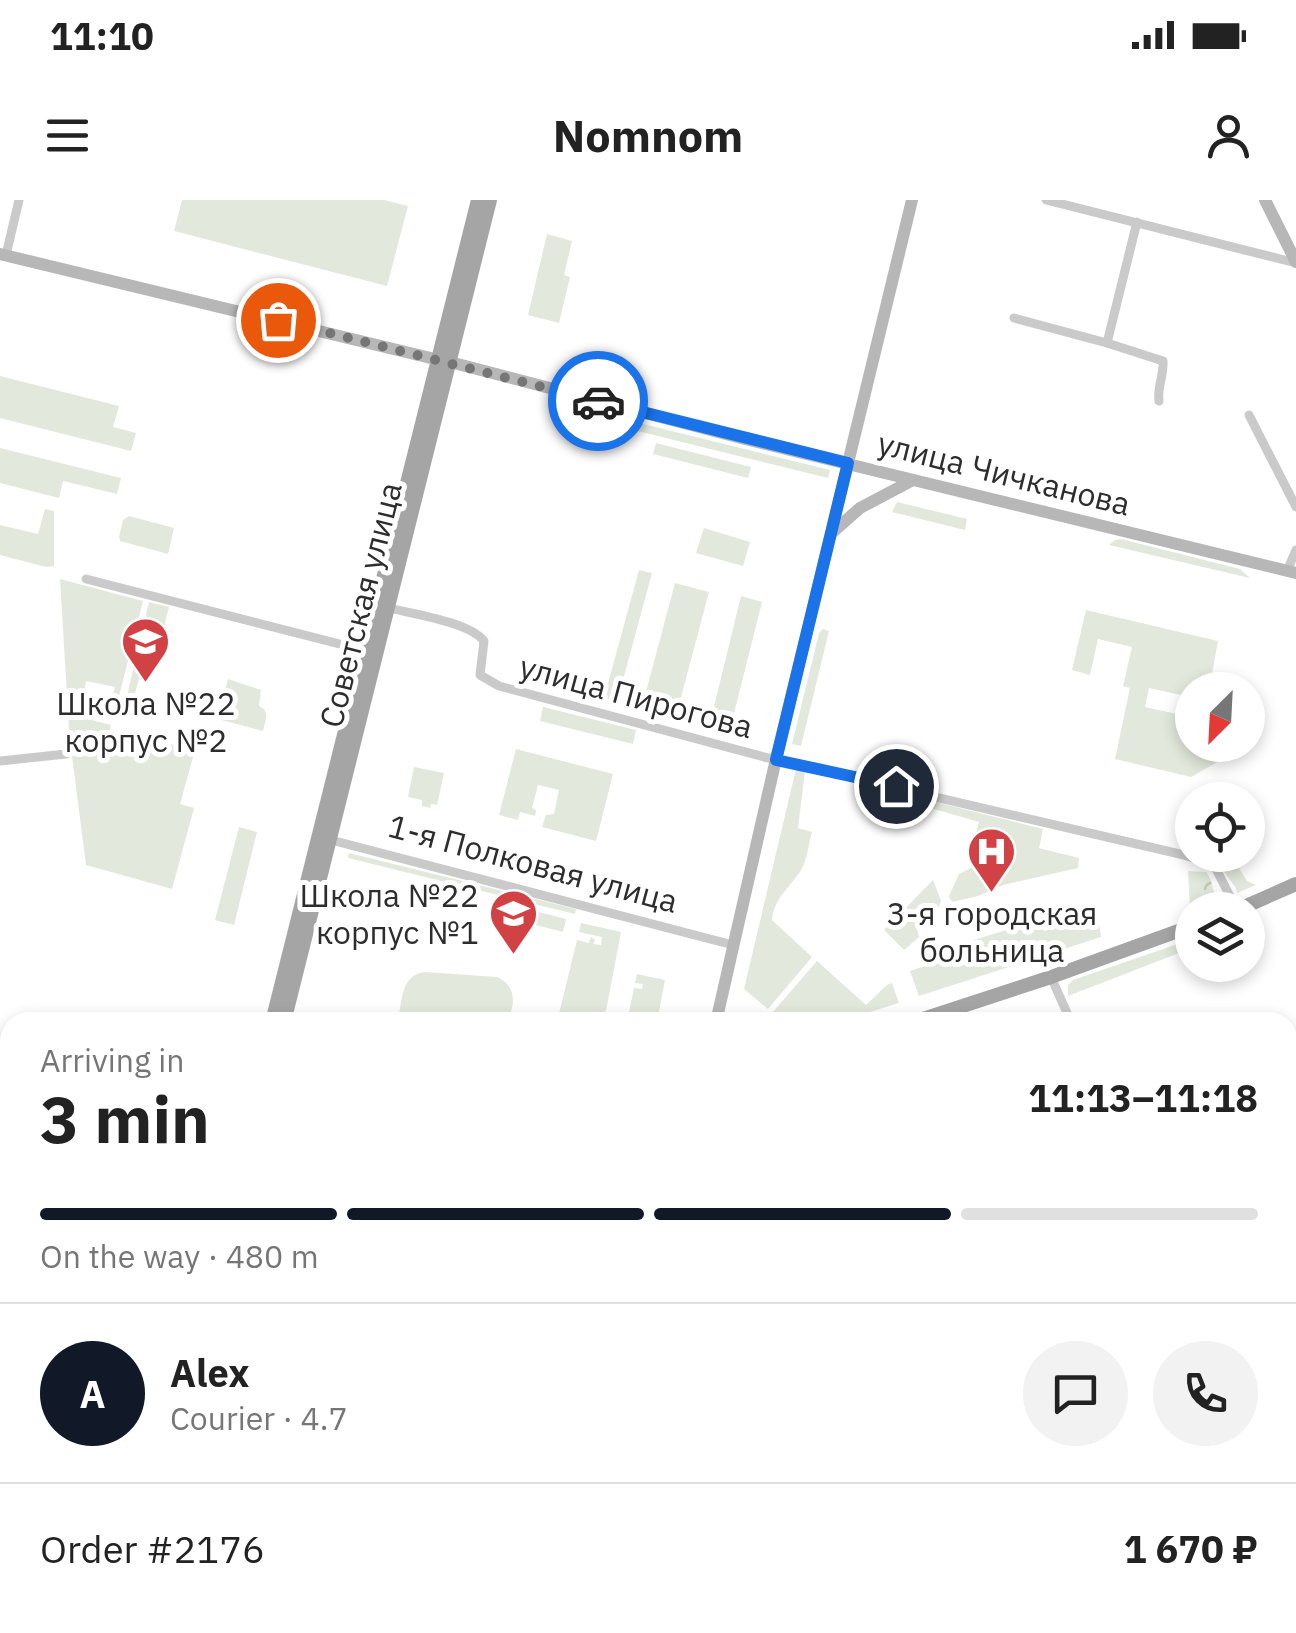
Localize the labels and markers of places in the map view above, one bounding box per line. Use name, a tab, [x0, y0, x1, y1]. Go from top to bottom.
pin	[236, 278, 321, 363]
school or university icon: Школа №22 корпус №2	[120, 616, 172, 684]
place label: Школа №22 корпус №2	[56, 682, 236, 761]
pin	[854, 744, 939, 829]
hospital icon: 3-я городская больница	[966, 826, 1018, 894]
place label: Школа №22 корпус №1	[300, 874, 479, 953]
school or university icon: Школа №22 корпус №1	[488, 888, 540, 956]
place label: 3-я городская больница	[887, 892, 1097, 971]

